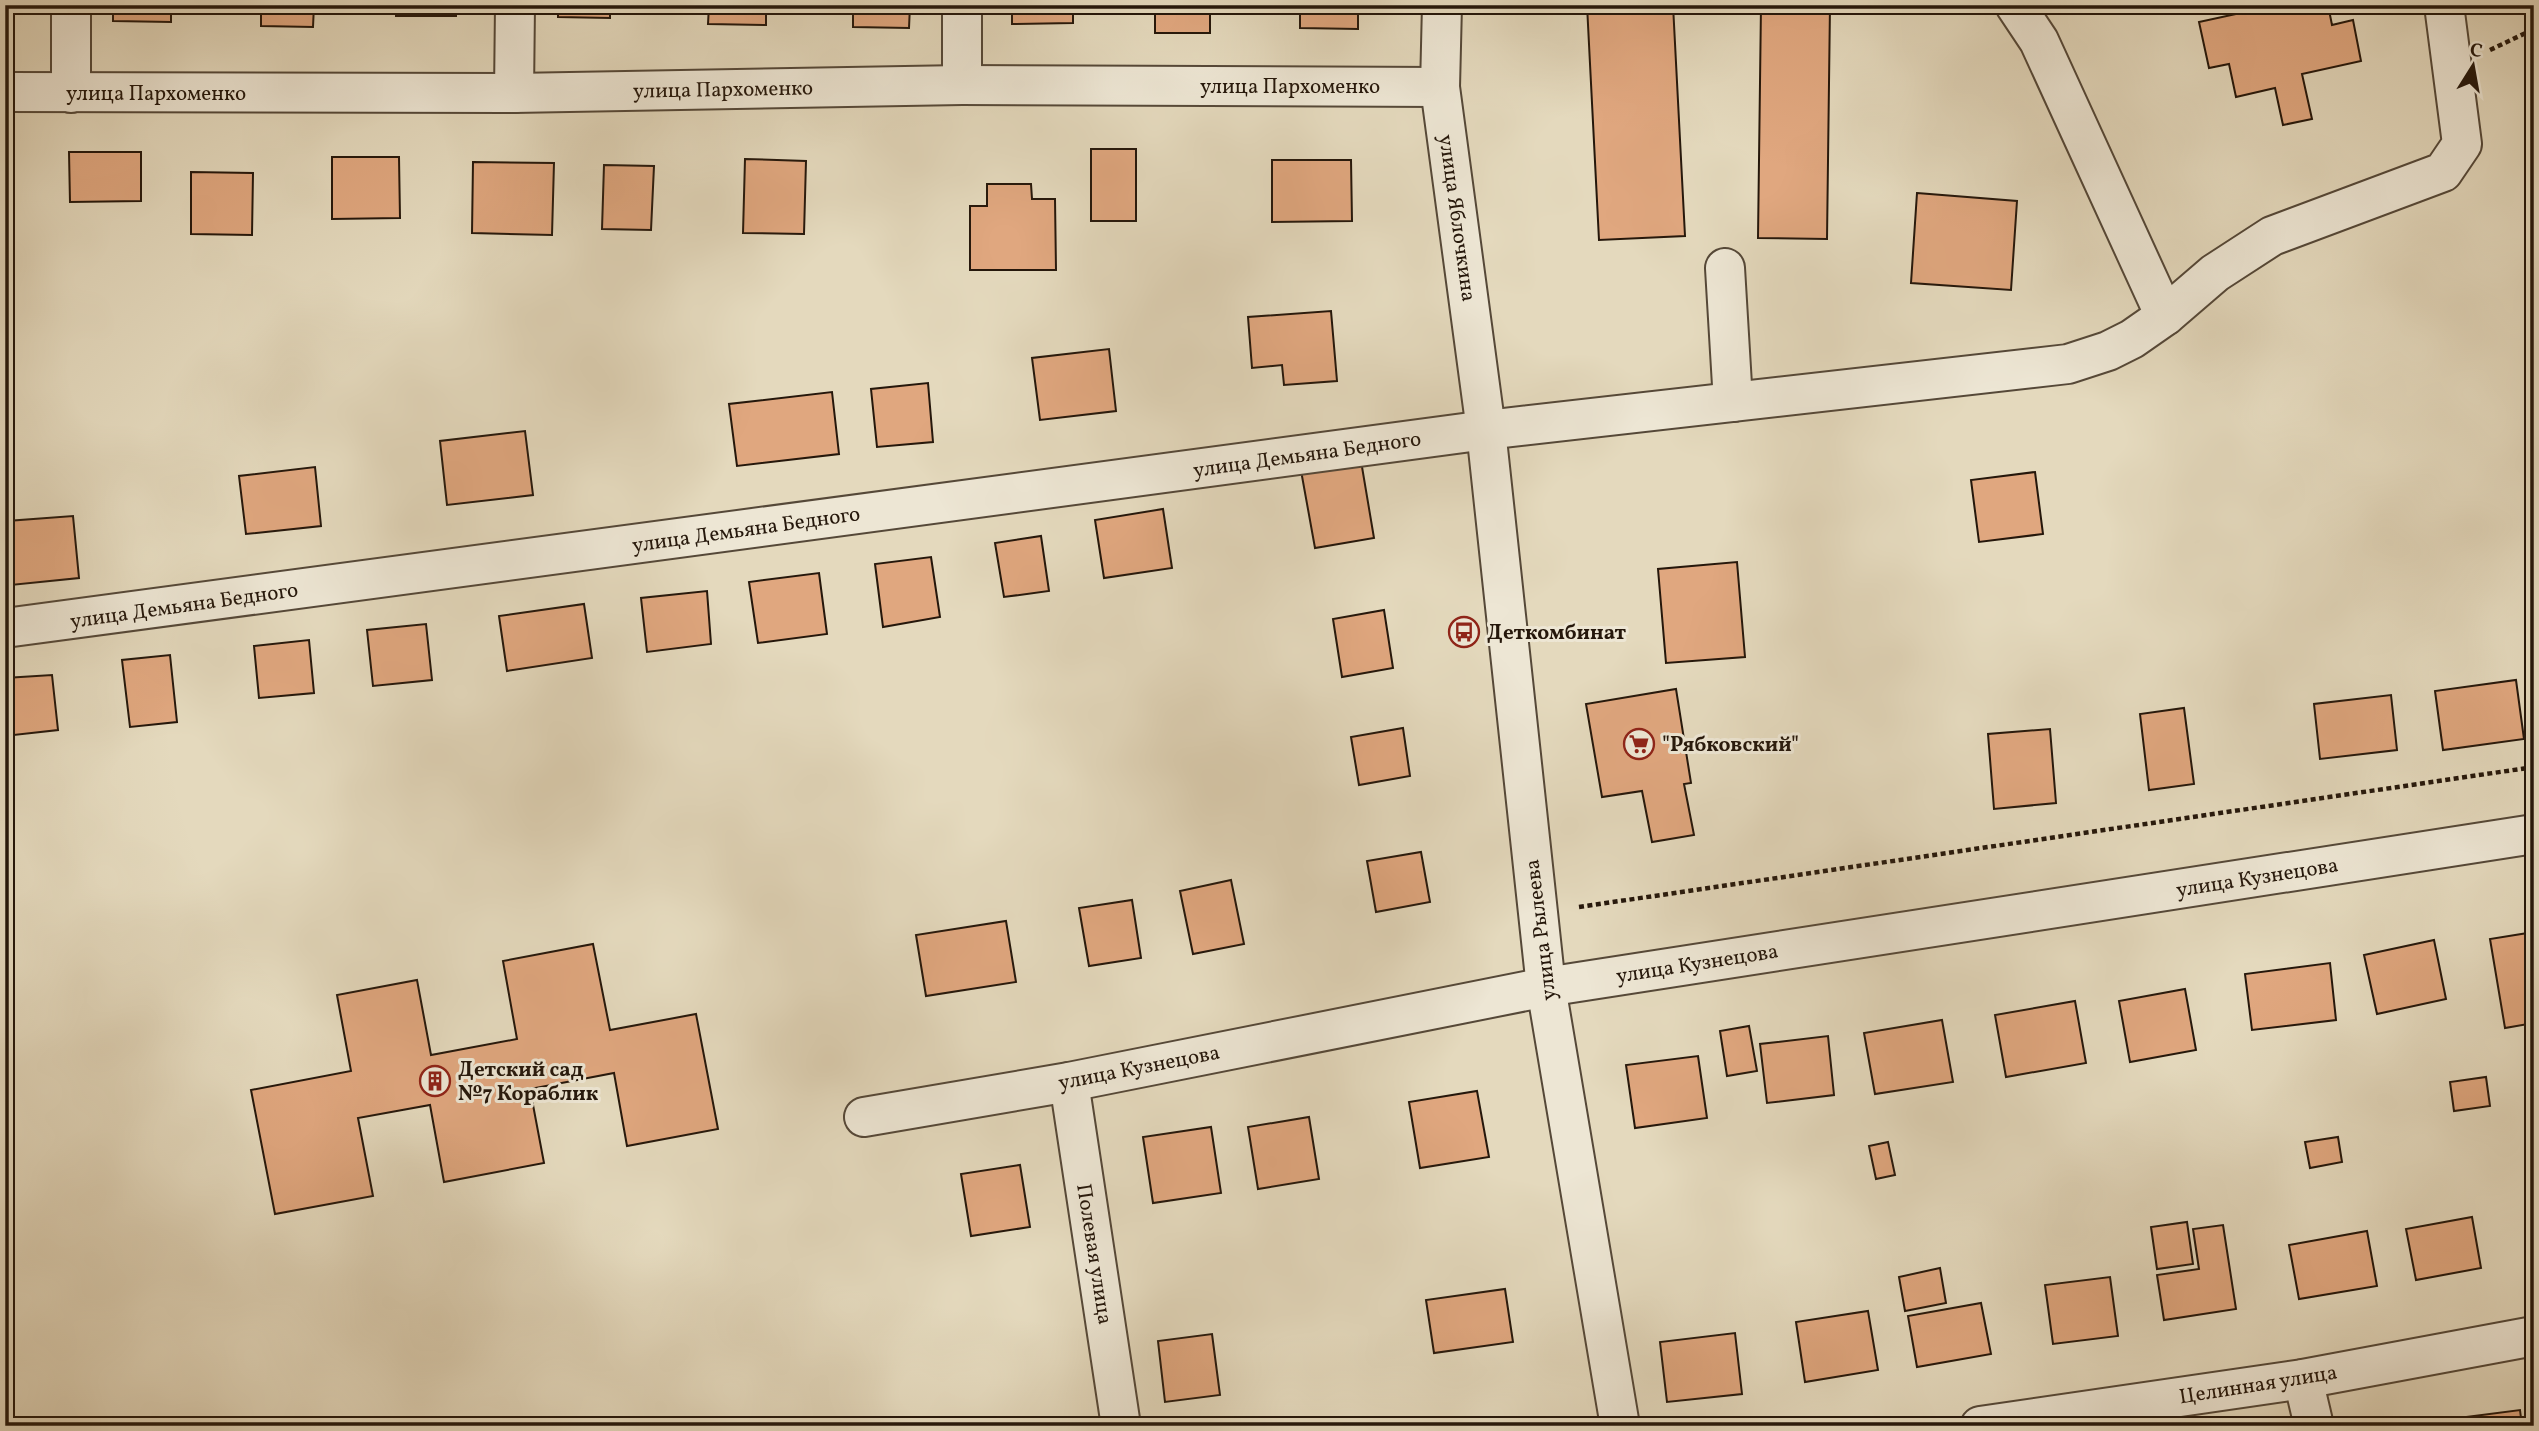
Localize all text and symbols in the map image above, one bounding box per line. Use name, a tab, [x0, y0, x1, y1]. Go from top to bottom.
north arrow	[2438, 32, 2508, 102]
text: С	[2467, 37, 2484, 65]
street label: улица Пархоменко	[1200, 73, 1380, 102]
street label: улица Пархоменко	[633, 74, 813, 107]
street label: улица Пархоменко	[66, 80, 246, 109]
street label: улица Яблочкина	[1430, 133, 1483, 304]
street label: улица Демьяна Бедного	[1191, 425, 1423, 486]
street label: улица Демьяна Бедного	[630, 500, 862, 561]
street label: улица Демьяна Бедного	[68, 576, 300, 637]
bus stop icon: Деткомбинат	[1447, 615, 1481, 649]
place label: Деткомбинат	[1487, 619, 1626, 648]
supermarket icon: "Рябковский"	[1622, 727, 1656, 761]
place label: "Рябковский"	[1662, 731, 1799, 760]
street label: улица Кузнецова	[2174, 851, 2340, 906]
street label: улица Рылеева	[1518, 857, 1565, 1002]
street label: улица Кузнецова	[1614, 937, 1780, 992]
street label: улица Кузнецова	[1056, 1039, 1223, 1098]
place label: Детский сад №7 Кораблик	[458, 1056, 599, 1109]
building icon: Детский сад №7 Кораблик	[418, 1064, 452, 1098]
street label: Полевая улица	[1068, 1182, 1119, 1327]
street label: Целинная улица	[2177, 1359, 2339, 1412]

